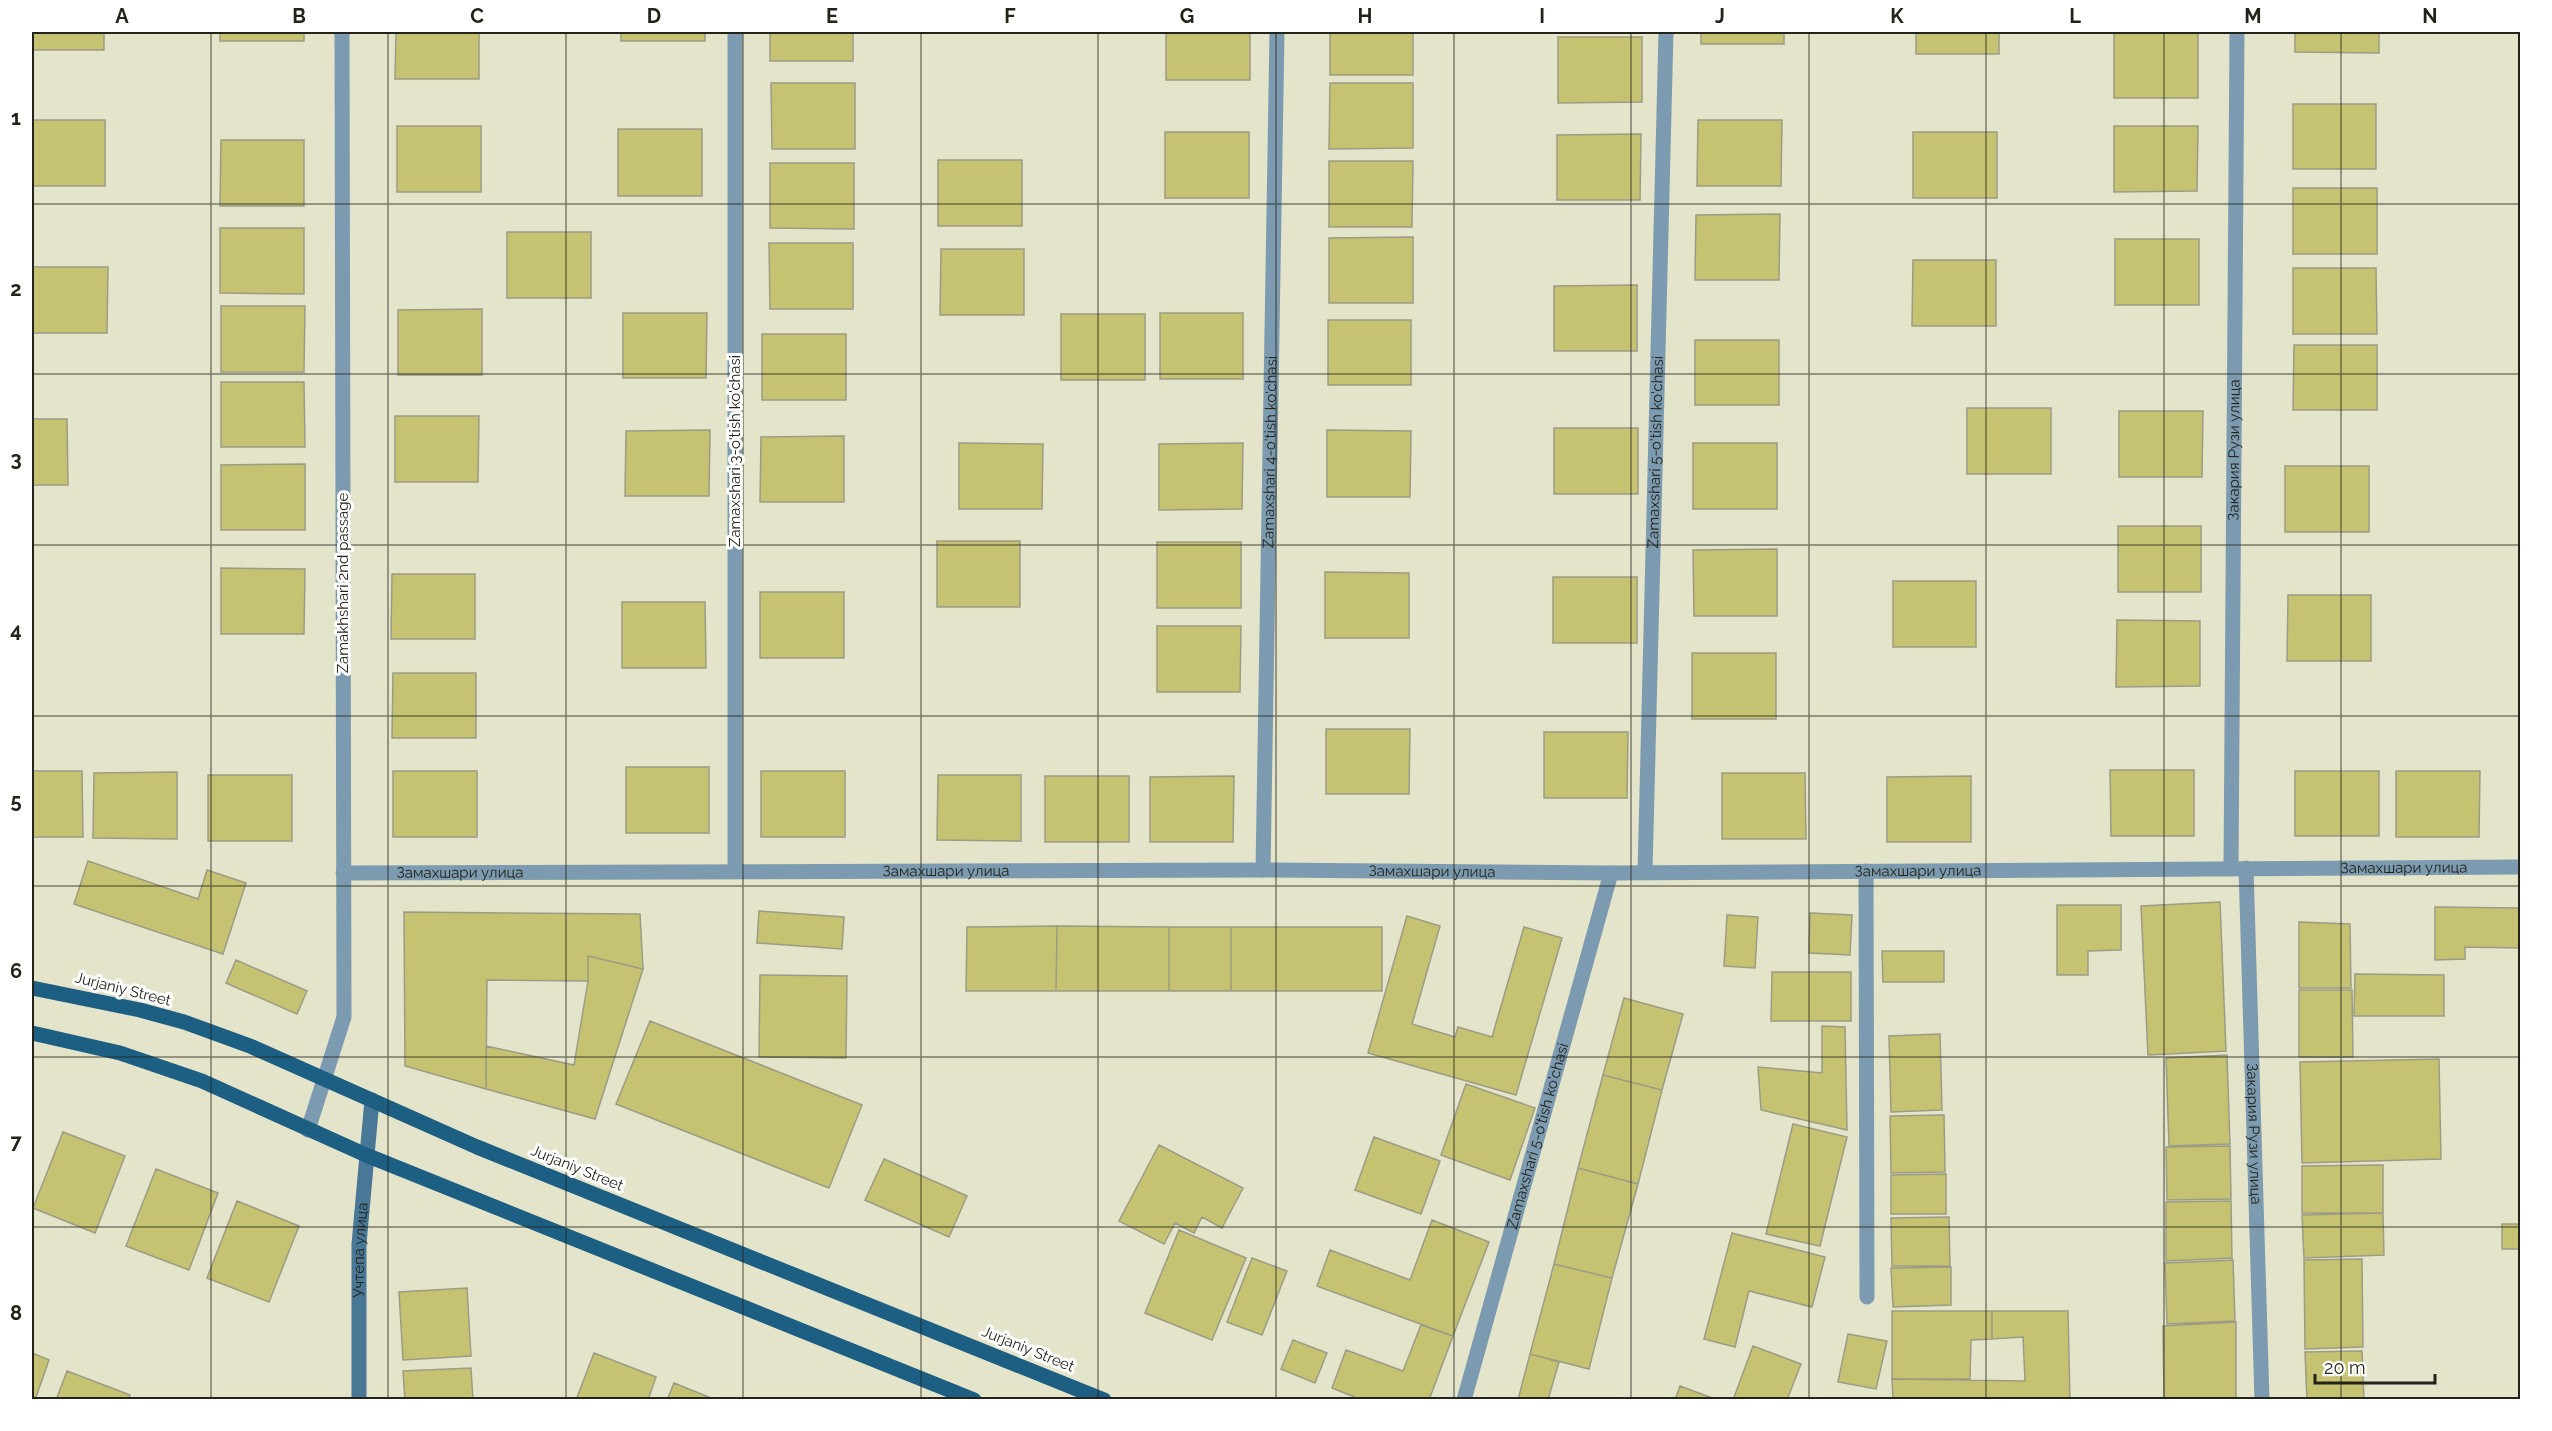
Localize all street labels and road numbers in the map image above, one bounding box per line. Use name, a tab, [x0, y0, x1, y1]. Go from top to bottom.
street label: Zamaxshari 3-o'tish ko'chasi	[726, 355, 744, 547]
street label: Zamaxshari 4-o'tish ko'chasi	[1259, 356, 1281, 548]
street label: Zamaxshari 5-o'tish ko'chasi	[1644, 356, 1667, 549]
street label: Закария Рузи улица	[2224, 379, 2244, 521]
street label: Zamakhshari 2nd passage	[334, 492, 352, 673]
street label: Замахшари улица	[2340, 858, 2467, 877]
street label: Замахшари улица	[883, 862, 1009, 880]
street label: Замахшари улица	[1368, 862, 1496, 881]
street label: Замахшари улица	[1854, 862, 1981, 880]
street label: Замахшари улица	[397, 863, 523, 882]
street label: Jurjaniy Street	[73, 968, 173, 1010]
street label: Zamaxshari 5-o'tish ko'chasi	[1503, 1041, 1572, 1231]
street label: Закария Рузи улица	[2243, 1063, 2265, 1205]
street label: Jurjaniy Street	[528, 1141, 626, 1195]
street label: Учтепа улица	[350, 1202, 372, 1298]
street label: Jurjaniy Street	[979, 1322, 1077, 1376]

